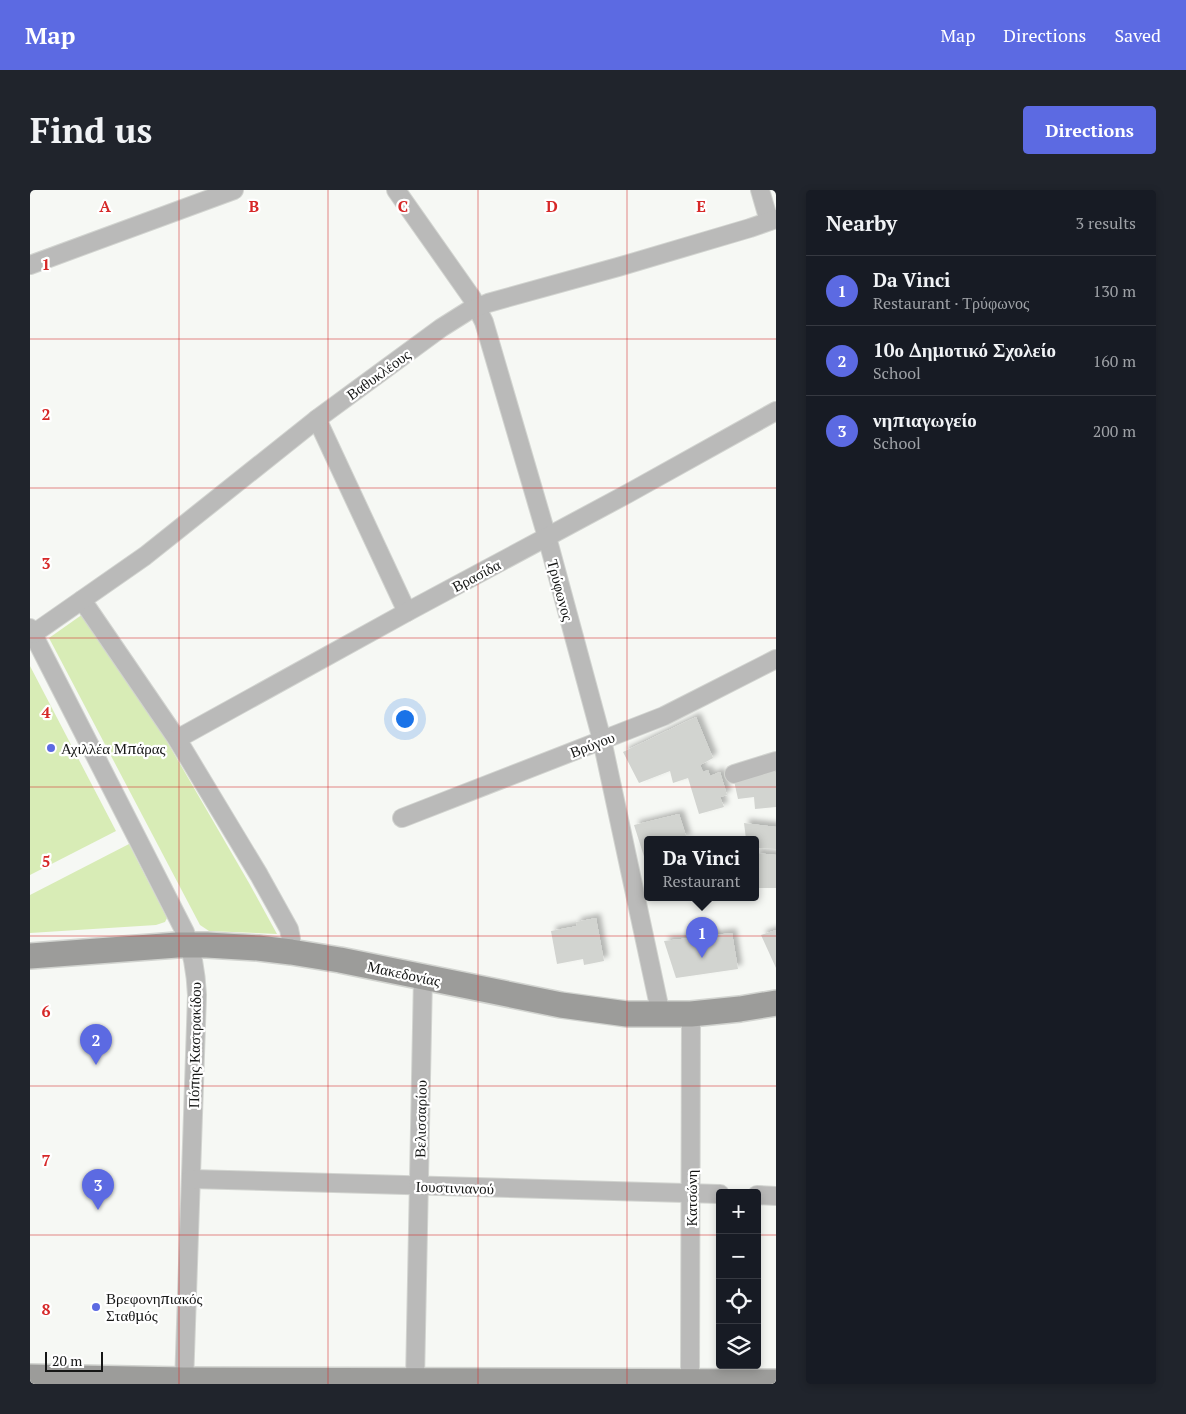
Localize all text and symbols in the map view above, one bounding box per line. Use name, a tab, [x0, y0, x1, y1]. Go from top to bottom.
text: Map	[25, 19, 75, 51]
text: Map	[940, 23, 975, 47]
text: Directions	[1003, 23, 1086, 47]
text: Saved	[1114, 23, 1161, 47]
button: Directions	[1023, 106, 1156, 154]
text: Find us	[30, 107, 152, 153]
text: A	[99, 195, 111, 217]
text: B	[249, 195, 259, 217]
text: C	[398, 195, 408, 217]
text: D	[546, 195, 558, 217]
text: E	[696, 195, 706, 217]
text: Nearby	[826, 209, 897, 237]
text: 3 results	[1076, 212, 1136, 234]
text: 1	[41, 253, 51, 275]
text: Da Vinci	[873, 267, 950, 292]
text: 1	[837, 280, 847, 302]
text: 130 m	[1093, 280, 1136, 302]
text: Restaurant · Τρύφωνος	[873, 292, 1029, 314]
text: 10ο Δημοτικό Σχολείο	[873, 337, 1056, 362]
street label: Βαθυκλέους	[342, 344, 414, 404]
text: 2	[837, 350, 847, 372]
text: 160 m	[1093, 350, 1136, 372]
text: School	[873, 362, 921, 384]
text: 2	[41, 403, 51, 425]
text: νηπιαγωγείο	[873, 407, 977, 432]
text: 3	[837, 420, 847, 442]
text: 200 m	[1093, 420, 1136, 442]
text: School	[873, 432, 921, 454]
text: 3	[41, 552, 51, 574]
street label: Βρασίδα	[448, 554, 504, 596]
street label: Τρύφωνος	[543, 557, 579, 623]
text: 4	[41, 701, 51, 723]
your location	[392, 706, 418, 732]
street label: Βρύγου	[567, 726, 617, 762]
place label: Αχιλλέα Μπάρας	[61, 738, 166, 758]
marker: Αχιλλέα Μπάρας	[45, 742, 57, 754]
popup	[644, 836, 759, 901]
text: Da Vinci	[663, 845, 740, 870]
text: 5	[41, 850, 51, 872]
text: Restaurant	[663, 870, 740, 892]
pin: 1	[686, 917, 718, 958]
street label: Μακεδονίας	[366, 955, 442, 991]
street label: Πόπης Καστρακίδου	[183, 982, 205, 1108]
text: 6	[41, 1000, 51, 1022]
pin: 2	[80, 1024, 112, 1065]
street label: Βελισσαρίου	[409, 1080, 431, 1158]
text: 7	[41, 1149, 51, 1171]
pin: 3	[82, 1169, 114, 1210]
street label: Κατσώνη	[681, 1169, 701, 1226]
street label: Ιουστινιανού	[415, 1176, 495, 1198]
map controls	[716, 1189, 761, 1369]
button: +	[716, 1189, 761, 1234]
button: −	[716, 1234, 761, 1279]
button: locate	[716, 1279, 761, 1324]
place label: Βρεφονηπιακός Σταθμός	[106, 1288, 202, 1325]
text: 8	[41, 1298, 51, 1320]
marker: Βρεφονηπιακός Σταθμός	[90, 1301, 102, 1313]
button: layers	[716, 1324, 761, 1369]
scale bar	[45, 1349, 102, 1372]
text: 20 m	[52, 1351, 82, 1370]

